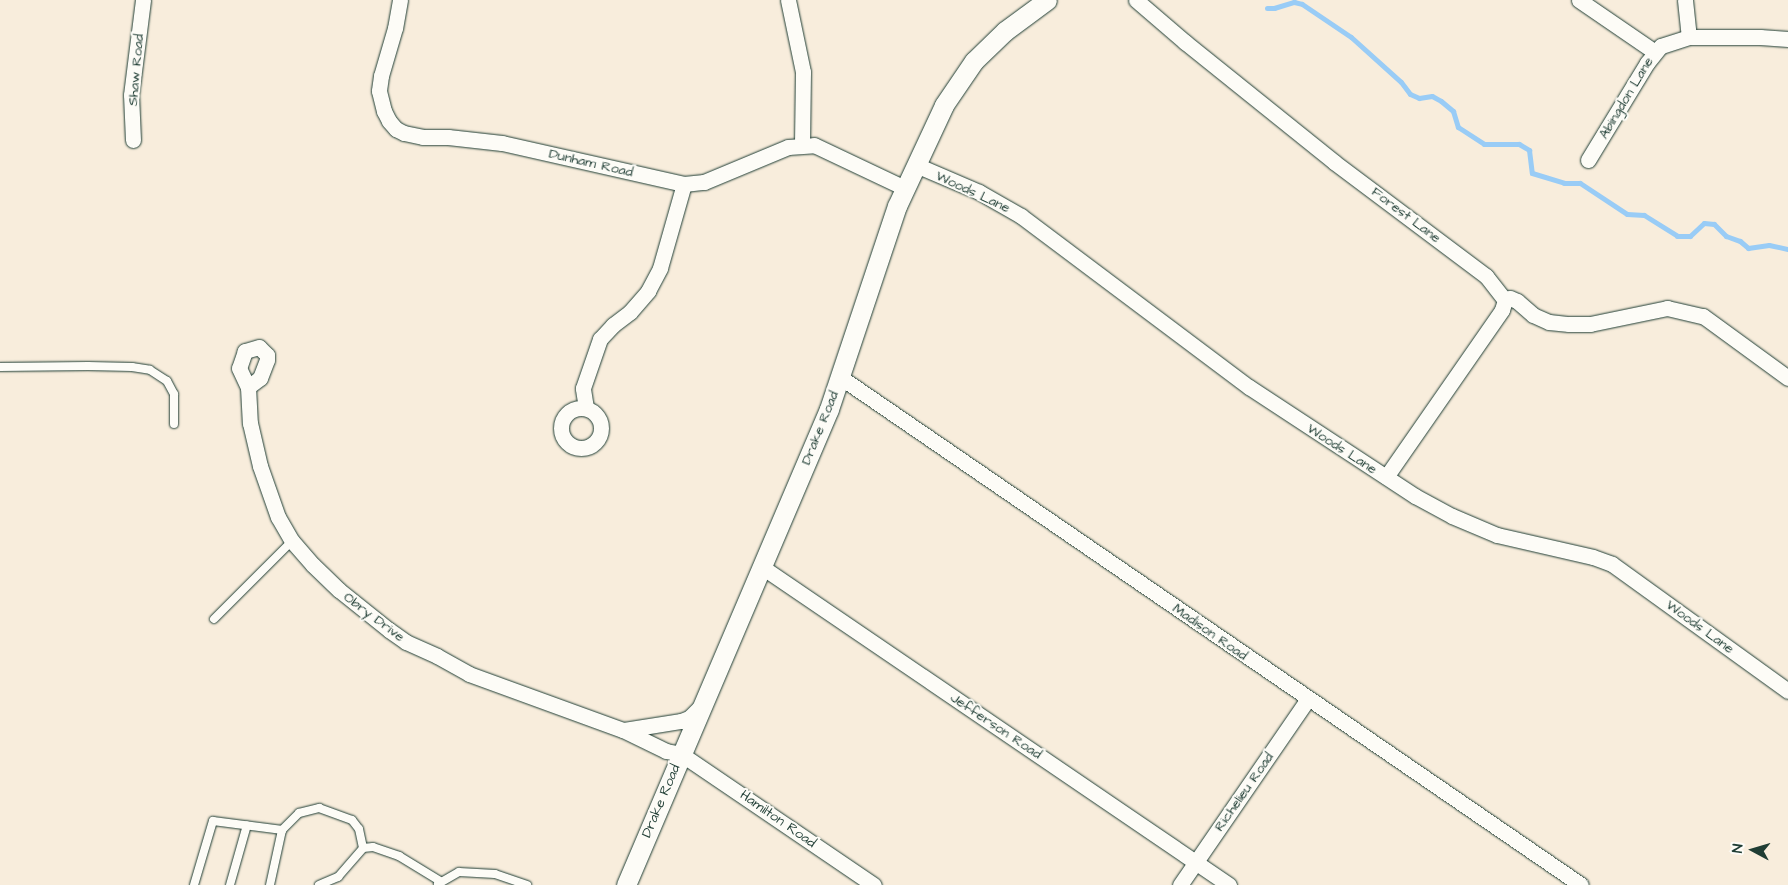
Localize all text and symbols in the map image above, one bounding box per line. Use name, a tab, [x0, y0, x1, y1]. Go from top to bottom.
street label: Shaw Road	[124, 33, 148, 107]
street label: Abingdon Lane	[1595, 54, 1657, 142]
street label: Dunham Road	[547, 145, 635, 181]
street label: Woods Lane	[933, 167, 1013, 217]
street label: Forest Lane	[1368, 183, 1444, 247]
street label: Drake Road	[798, 389, 842, 467]
street label: Woods Lane	[1304, 420, 1380, 478]
street label: Obry Drive	[340, 589, 408, 645]
street label: Woods Lane	[1663, 597, 1737, 657]
street label: Madison Road	[1169, 600, 1251, 664]
street label: Jefferson Road	[947, 689, 1045, 763]
street label: Richelieu Road	[1211, 749, 1277, 835]
street label: Drake Road	[638, 762, 684, 840]
street label: Hamilton Road	[737, 787, 819, 851]
north arrow	[1728, 825, 1778, 875]
text: N	[1728, 843, 1748, 854]

